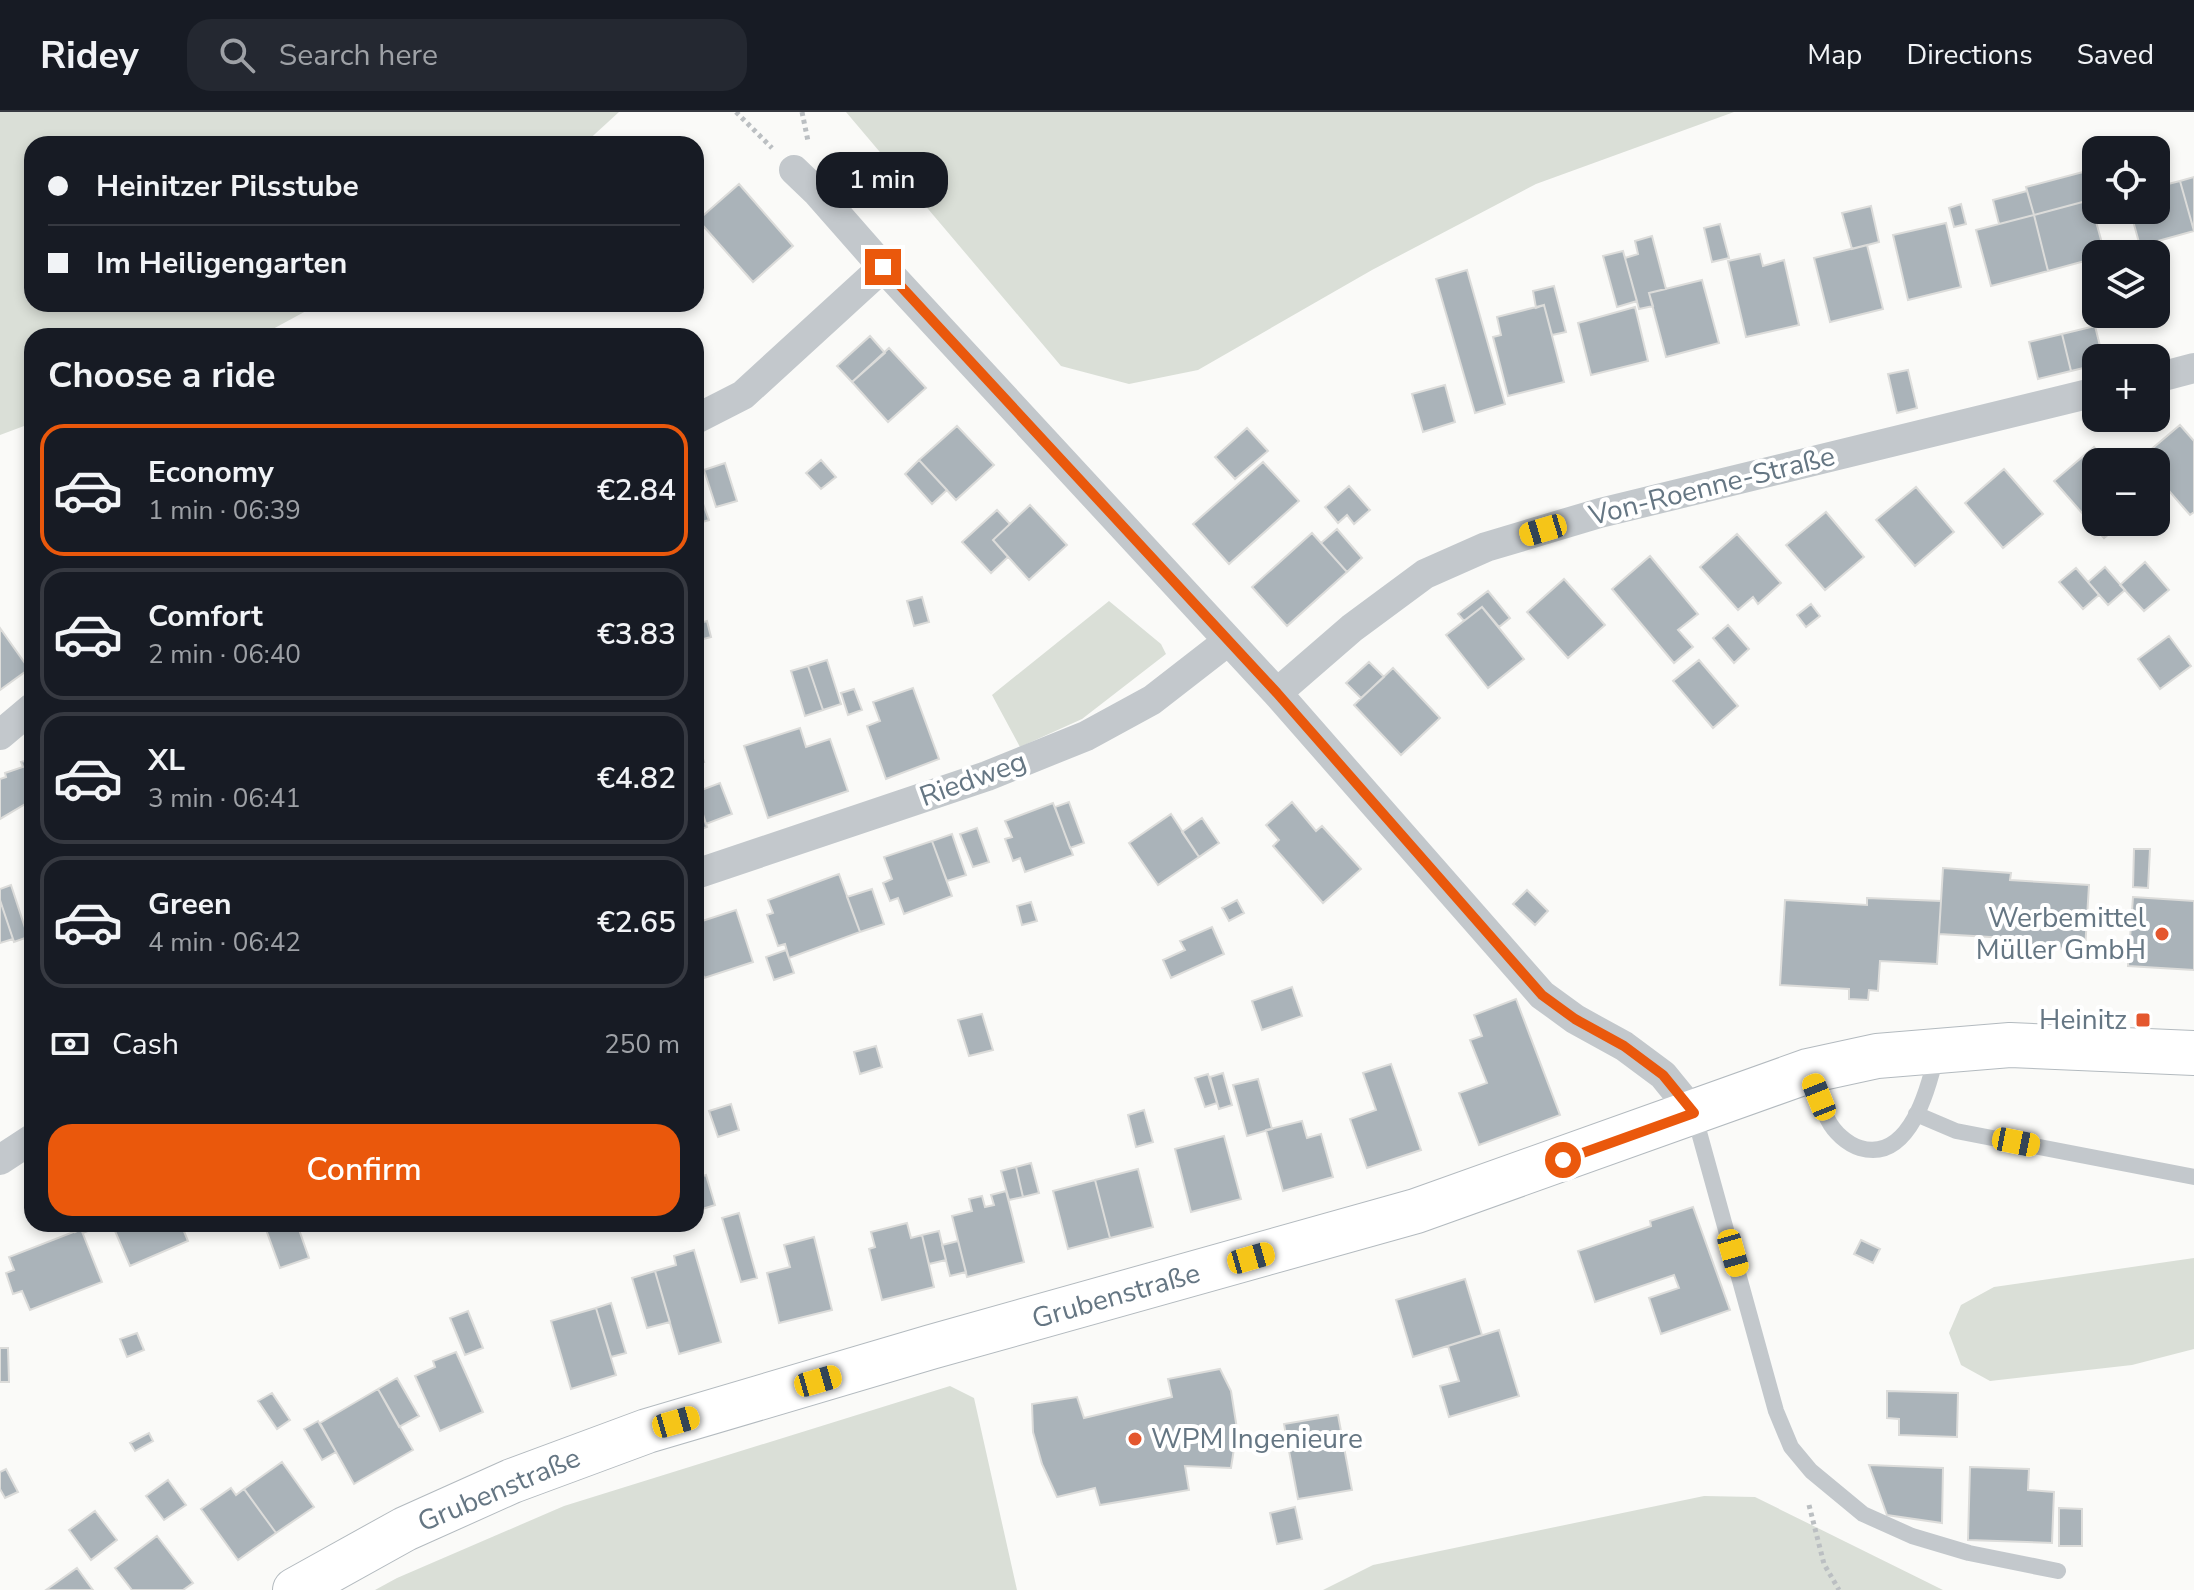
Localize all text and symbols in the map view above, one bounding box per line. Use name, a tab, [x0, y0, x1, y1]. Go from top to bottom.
search box	[187, 19, 747, 91]
text: Ridey	[40, 30, 139, 81]
icon: search	[215, 33, 259, 77]
text: Search here	[279, 35, 438, 76]
text: Map	[1807, 36, 1862, 74]
text: Directions	[1906, 36, 2033, 74]
text: Saved	[2077, 36, 2154, 74]
map controls	[2082, 136, 2170, 536]
button: locate	[2082, 136, 2170, 224]
callout: 1 min	[817, 151, 949, 207]
text: 1 min	[849, 162, 915, 197]
text: Heinitzer Pilsstube	[96, 166, 359, 207]
button: layers	[2082, 240, 2170, 328]
text: Im Heiligengarten	[96, 243, 347, 284]
route end	[865, 249, 901, 285]
button: +	[2082, 344, 2170, 432]
text: Choose a ride	[48, 351, 276, 400]
street label: Von-Roenne-Straße	[1584, 437, 1839, 535]
button: −	[2082, 448, 2170, 536]
text: Economy	[148, 452, 274, 493]
icon: car	[52, 454, 124, 526]
text: €2.84	[597, 470, 676, 511]
text: 1 min · 06:39	[148, 493, 301, 528]
car	[1517, 512, 1569, 548]
text: Comfort	[148, 596, 263, 637]
icon: car	[52, 598, 124, 670]
text: €3.83	[597, 614, 676, 655]
text: 2 min · 06:40	[148, 637, 301, 672]
text: XL	[148, 740, 185, 781]
icon: car	[52, 742, 124, 814]
street label: Riedweg	[914, 742, 1032, 816]
text: €4.82	[597, 758, 676, 799]
text: 3 min · 06:41	[148, 781, 301, 816]
text: Green	[148, 884, 232, 925]
icon: car	[52, 886, 124, 958]
place label: Werbemittel Müller GmbH	[1976, 899, 2147, 969]
text: €2.65	[597, 902, 676, 943]
text: 4 min · 06:42	[148, 925, 301, 960]
marker: Werbemittel Müller GmbH	[2153, 925, 2171, 943]
place label: Heinitz	[2039, 1001, 2127, 1039]
marker: Heinitz	[2134, 1011, 2152, 1029]
icon: cash	[48, 1022, 92, 1066]
text: Cash	[112, 1024, 179, 1065]
text: 250 m	[604, 1027, 680, 1062]
car	[1799, 1070, 1839, 1124]
button: Confirm	[48, 1124, 680, 1216]
car	[1990, 1126, 2042, 1158]
route start	[1545, 1142, 1581, 1178]
car	[1715, 1227, 1751, 1279]
car	[1225, 1240, 1277, 1276]
street label: Grubenstraße	[1028, 1254, 1204, 1338]
car	[792, 1363, 844, 1399]
car	[650, 1404, 702, 1440]
place label: WPM Ingenieure	[1151, 1420, 1363, 1458]
marker: WPM Ingenieure	[1126, 1430, 1144, 1448]
street label: Grubenstraße	[412, 1439, 586, 1541]

